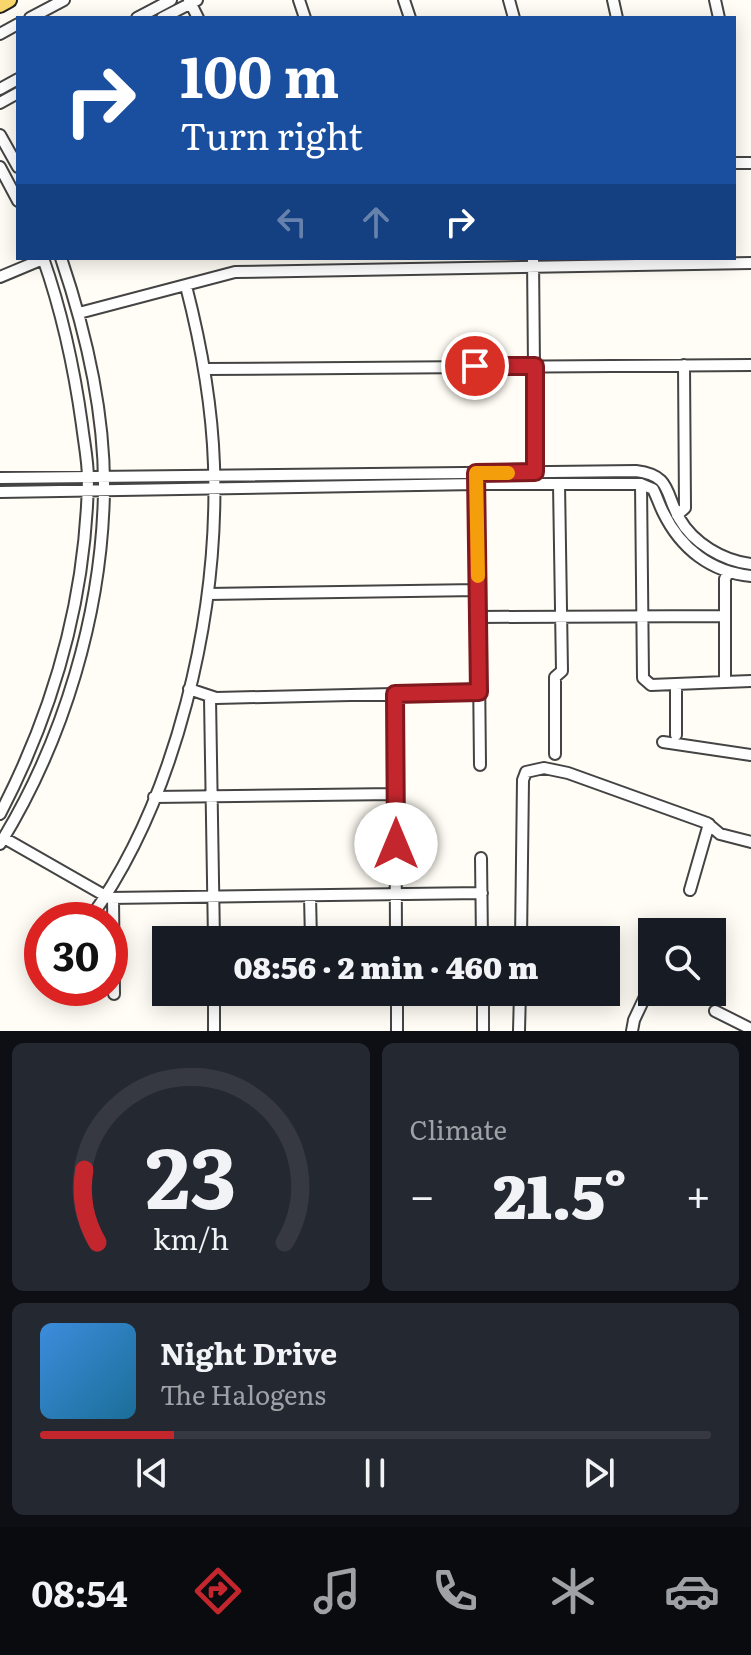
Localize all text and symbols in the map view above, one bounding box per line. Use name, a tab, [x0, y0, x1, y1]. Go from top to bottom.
text: 100 m	[180, 32, 339, 115]
icon: right	[48, 48, 152, 152]
text: Turn right	[180, 108, 363, 161]
icon: left	[270, 200, 314, 244]
icon: ahead	[354, 200, 398, 244]
icon: right	[438, 200, 482, 244]
pin	[441, 332, 509, 400]
icon: arrive	[453, 344, 497, 388]
position arrow	[354, 802, 438, 886]
speed limit sign: 30	[24, 902, 128, 1006]
map controls	[638, 918, 726, 1006]
button: search	[638, 918, 726, 1006]
text: 08:56 · 2 min · 460 m	[233, 944, 539, 988]
text: Climate	[410, 1109, 507, 1148]
text: 23	[145, 1111, 236, 1235]
text: 21.5°	[493, 1148, 627, 1237]
text: −	[410, 1160, 435, 1226]
text: +	[685, 1160, 711, 1226]
text: km/h	[153, 1216, 229, 1259]
text: Night Drive	[160, 1330, 337, 1374]
text: The Halogens	[160, 1374, 326, 1413]
icon: previous	[130, 1451, 174, 1495]
icon: pause	[353, 1451, 397, 1495]
icon: next	[577, 1451, 621, 1495]
icon: directions	[190, 1563, 246, 1619]
icon: music	[309, 1563, 365, 1619]
icon: phone	[427, 1563, 483, 1619]
icon: climate	[545, 1563, 601, 1619]
icon: car	[664, 1563, 720, 1619]
text: 08:54	[31, 1565, 128, 1618]

